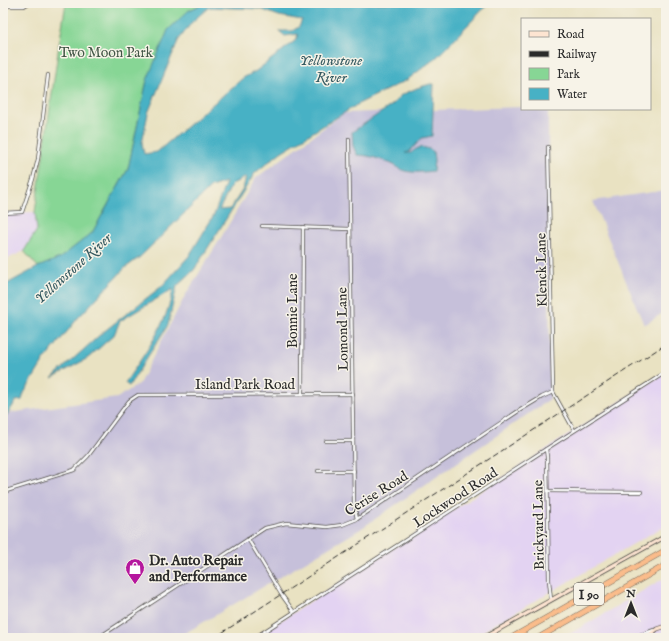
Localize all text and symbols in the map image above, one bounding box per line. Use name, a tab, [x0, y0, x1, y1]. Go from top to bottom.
legend	[521, 18, 651, 110]
text: Road	[557, 27, 585, 42]
park label: Two Moon Park	[59, 44, 153, 62]
text: Railway	[557, 47, 596, 62]
water label: Yellowstone River	[300, 51, 362, 87]
text: Park	[557, 67, 580, 82]
text: Water	[557, 87, 588, 102]
water label: Yellowstone River	[31, 228, 116, 308]
street label: Klenck Lane	[532, 232, 552, 307]
street label: Bonnie Lane	[284, 273, 302, 348]
street label: Lomond Lane	[333, 286, 353, 371]
street label: Island Park Road	[195, 376, 296, 394]
street label: Lockwood Road	[410, 463, 502, 532]
street label: Cerise Road	[341, 467, 412, 520]
street label: Brickyard Lane	[529, 479, 549, 570]
place label: Dr. Auto Repair and Performance	[149, 552, 247, 586]
shop icon: Dr. Auto Repair and Performance	[124, 557, 146, 585]
road number: I 90	[574, 583, 604, 605]
north arrow	[611, 583, 651, 623]
text: N	[625, 587, 636, 601]

